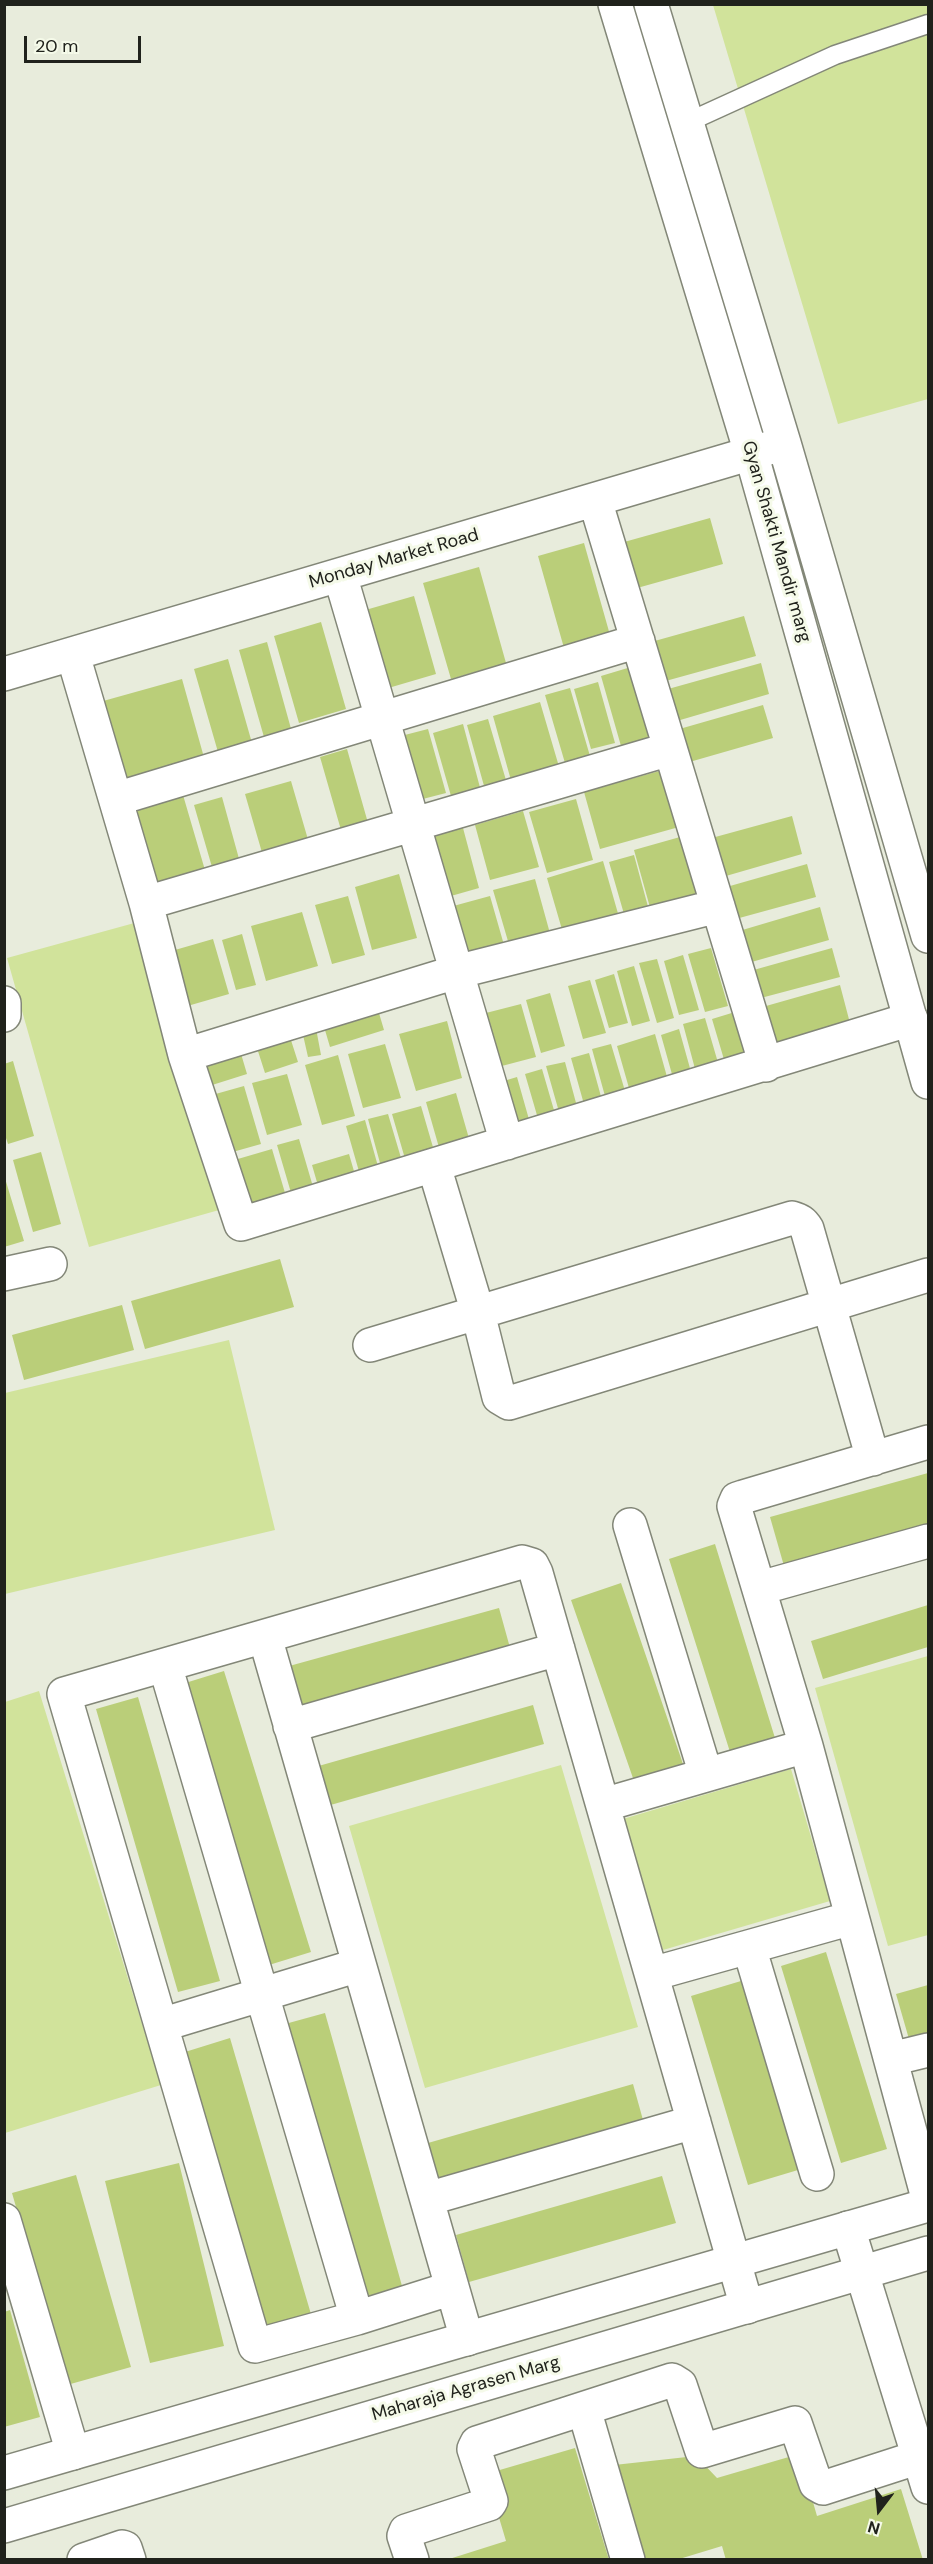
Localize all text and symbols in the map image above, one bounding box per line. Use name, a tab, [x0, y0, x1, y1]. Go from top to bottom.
scale bar	[27, 24, 144, 62]
text: 20 m	[35, 34, 78, 58]
street label: Gyan Shakti Mandir marg	[737, 439, 815, 645]
street label: Monday Market Road	[307, 524, 481, 594]
street label: Maharaja Agrasen Marg	[369, 2352, 563, 2426]
north arrow	[849, 2480, 909, 2540]
text: N	[865, 2516, 882, 2539]

